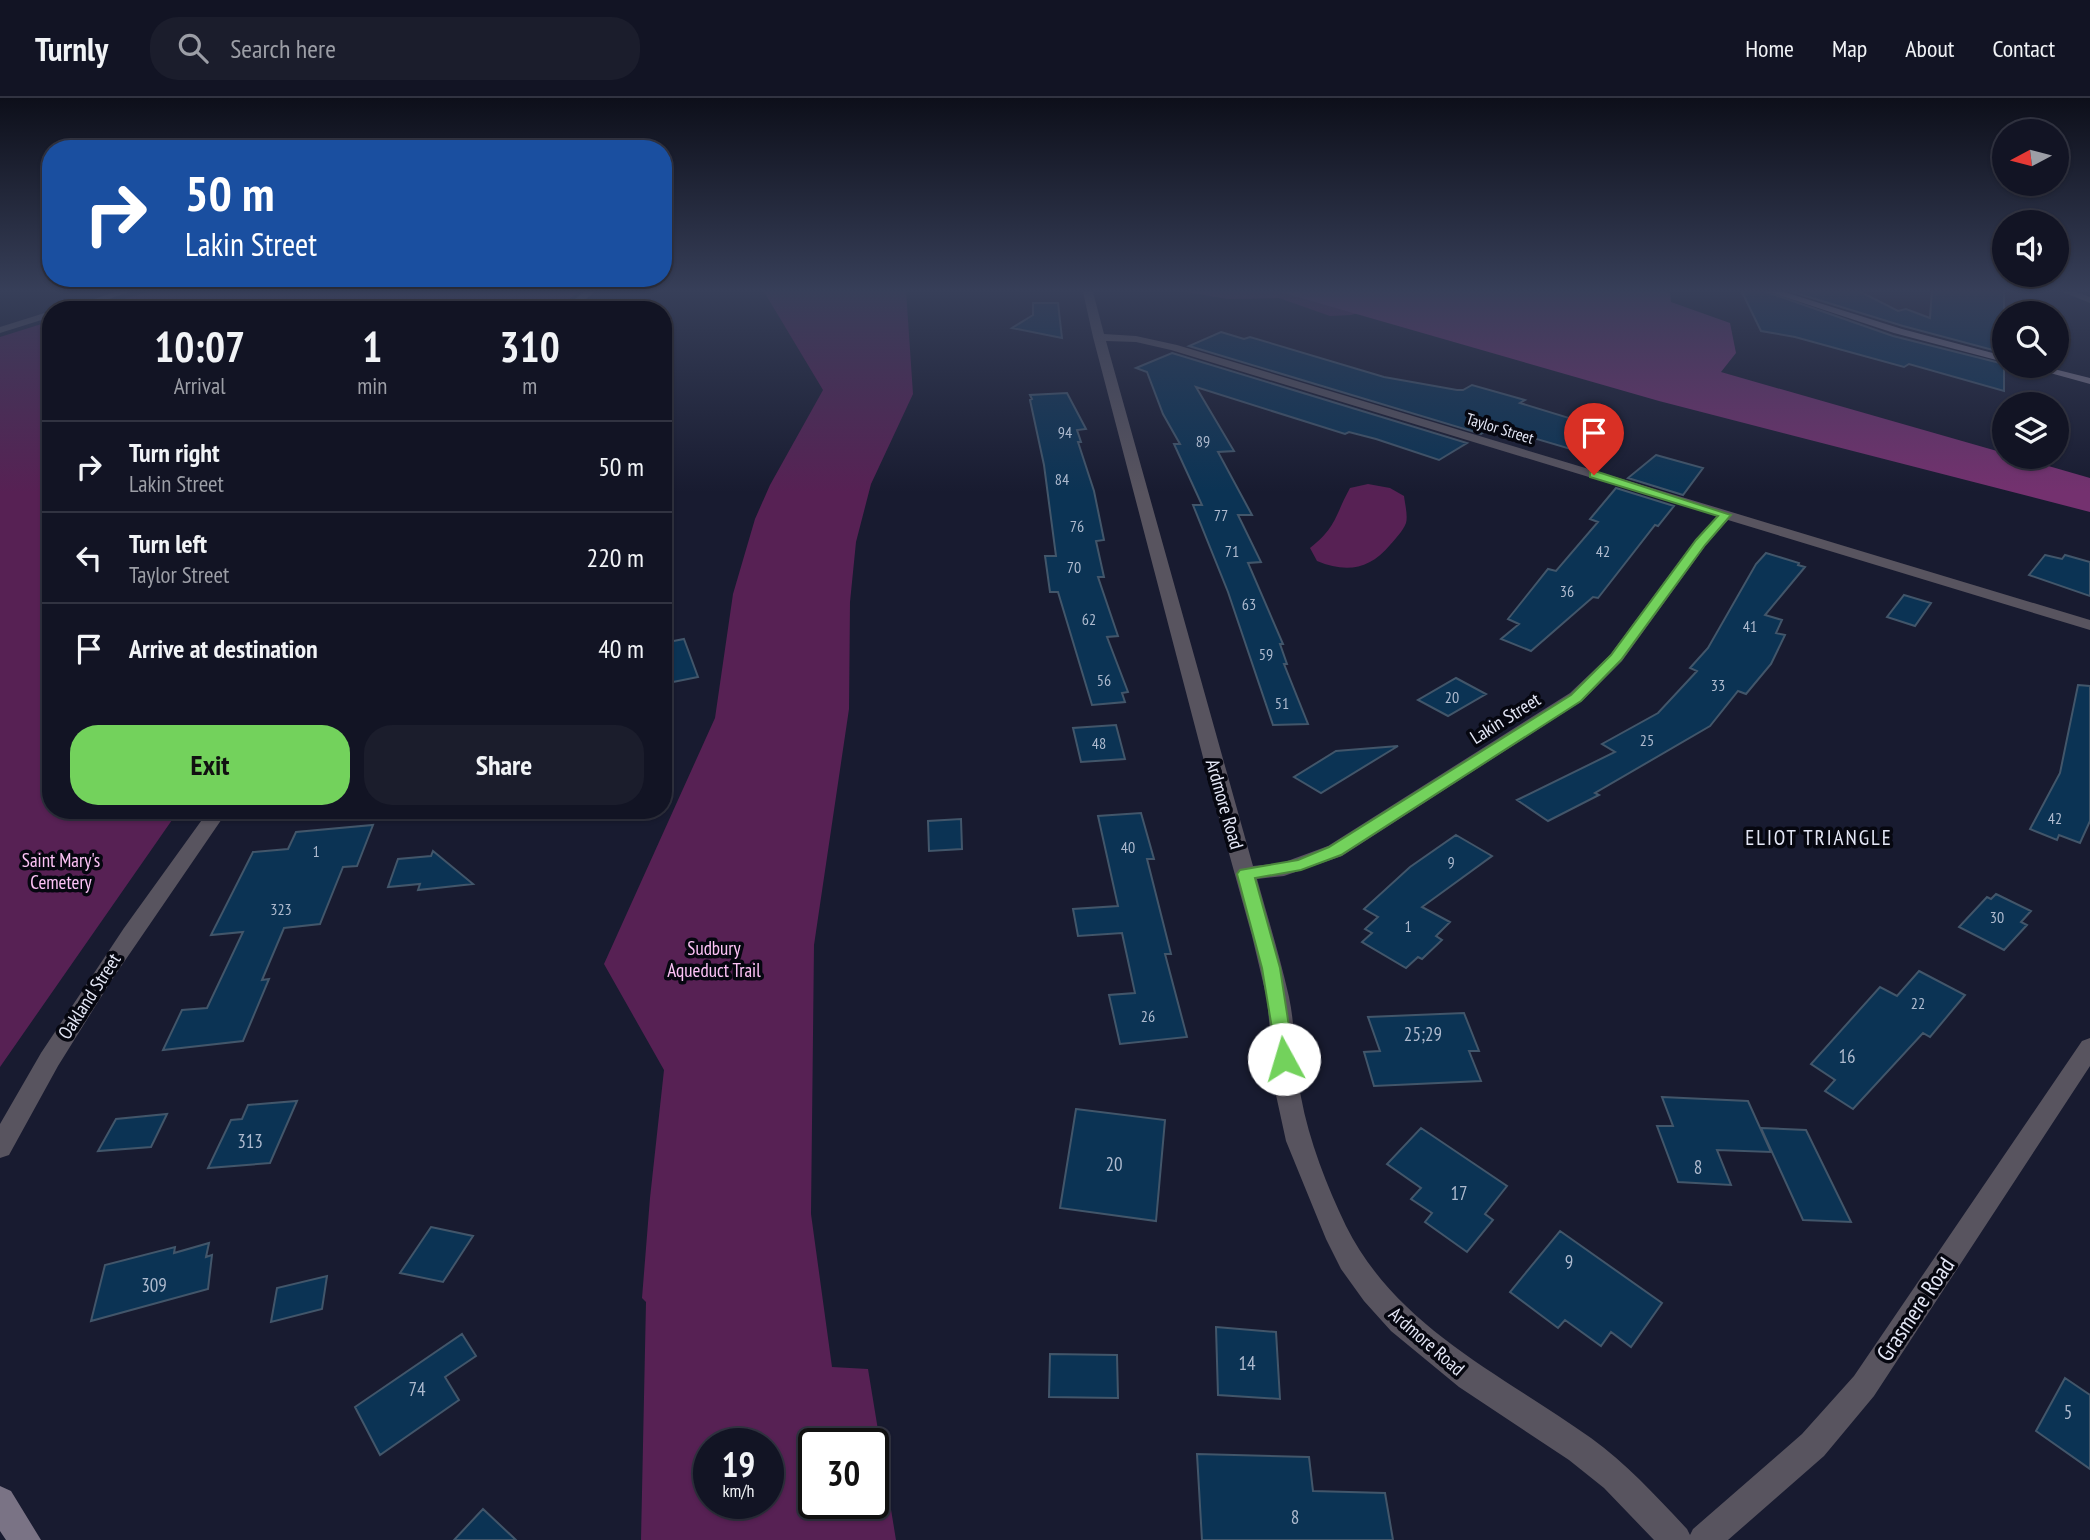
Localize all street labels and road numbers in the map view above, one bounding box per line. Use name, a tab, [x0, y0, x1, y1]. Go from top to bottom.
street label: Taylor Street	[1464, 408, 1537, 448]
street label: Lakin Street	[1465, 687, 1545, 749]
street label: Ardmore Road	[1201, 756, 1249, 852]
street label: Oakland Street	[52, 948, 126, 1043]
street label: Grasmere Road	[1870, 1252, 1960, 1366]
street label: Ardmore Road	[1384, 1302, 1470, 1380]

